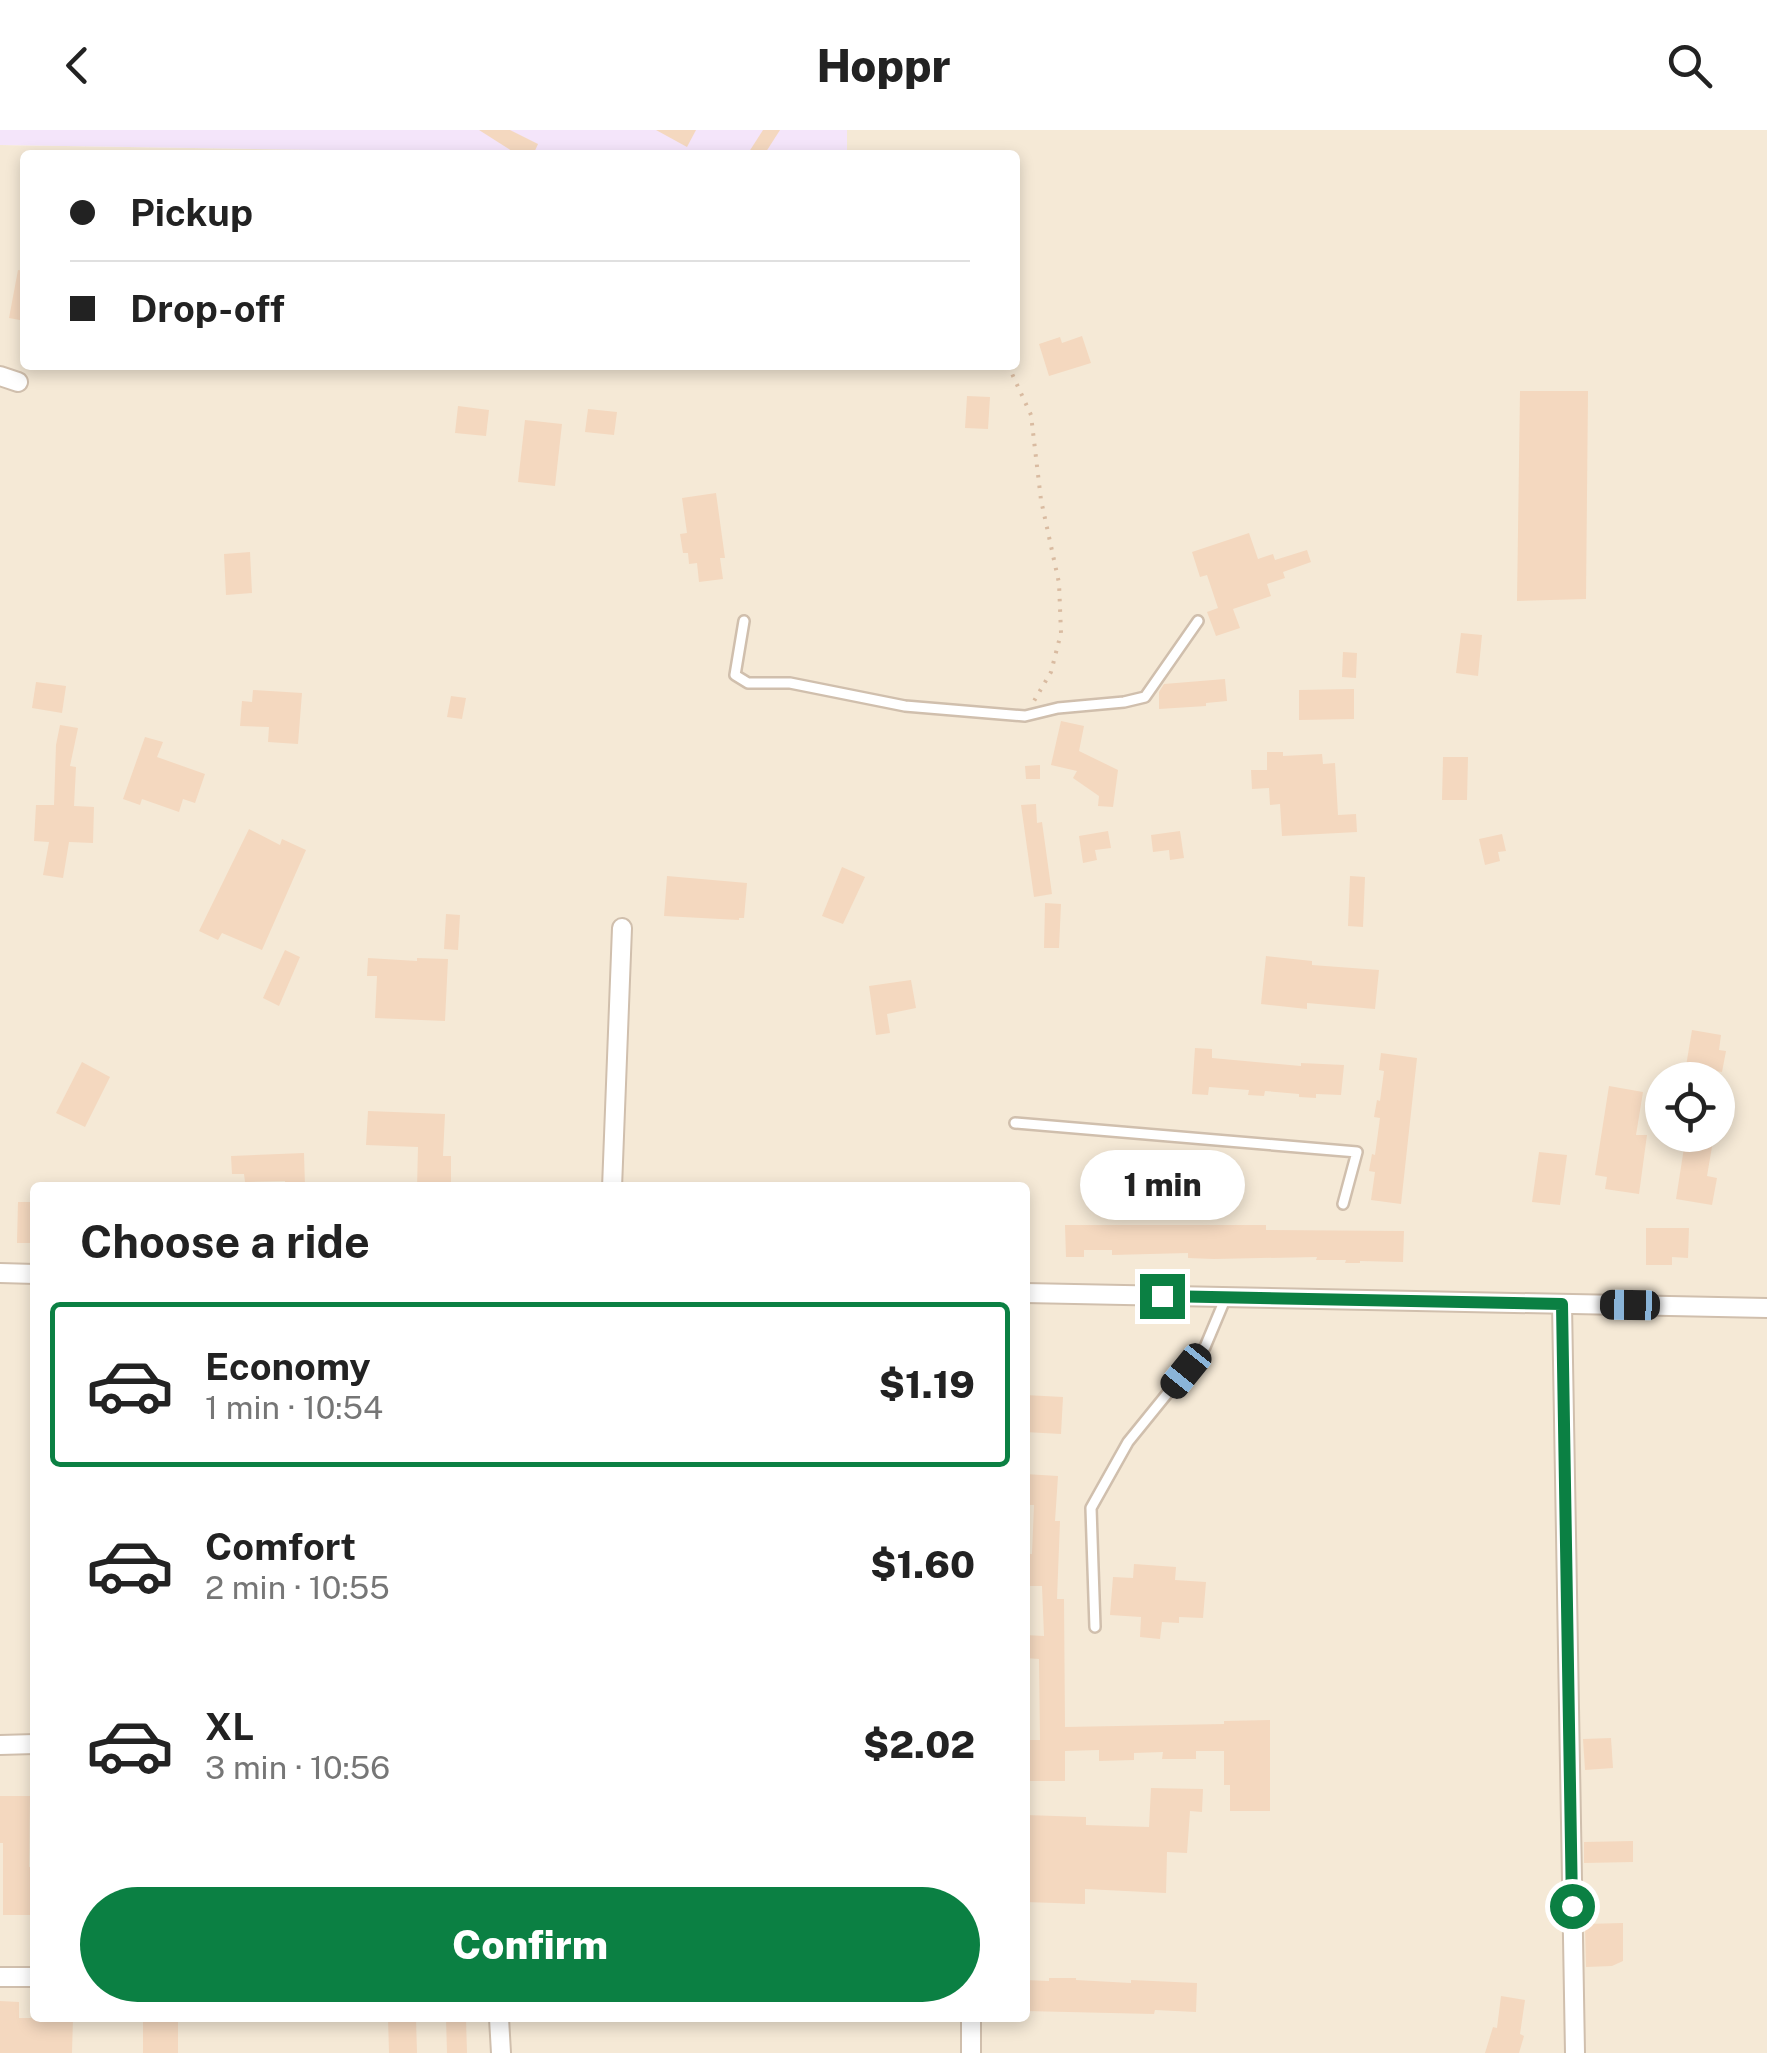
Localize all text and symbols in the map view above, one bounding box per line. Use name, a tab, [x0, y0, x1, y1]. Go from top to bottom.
icon: back	[50, 38, 105, 93]
icon: search	[1662, 38, 1717, 93]
text: Hoppr	[816, 39, 951, 92]
text: Pickup	[130, 190, 253, 235]
text: Drop-off	[130, 286, 285, 331]
map controls	[1645, 1062, 1735, 1152]
button: locate	[1645, 1062, 1735, 1152]
callout: 1 min	[1080, 1151, 1244, 1221]
text: 1 min	[1123, 1166, 1202, 1203]
text: Choose a ride	[80, 1215, 370, 1268]
route end	[1140, 1274, 1185, 1319]
car	[1600, 1289, 1660, 1321]
car	[1155, 1338, 1217, 1404]
icon: car	[85, 1340, 175, 1430]
text: Economy	[205, 1344, 371, 1389]
text: $1.19	[879, 1362, 975, 1407]
text: 1 min · 10:54	[205, 1389, 383, 1426]
icon: car	[85, 1520, 175, 1610]
text: Comfort	[205, 1524, 356, 1569]
text: $1.60	[870, 1542, 975, 1587]
text: 2 min · 10:55	[205, 1569, 390, 1606]
icon: car	[85, 1700, 175, 1790]
text: XL	[205, 1704, 254, 1749]
text: $2.02	[863, 1722, 975, 1767]
text: 3 min · 10:56	[205, 1749, 390, 1786]
route start	[1550, 1884, 1595, 1929]
button: Confirm	[80, 1887, 980, 2002]

